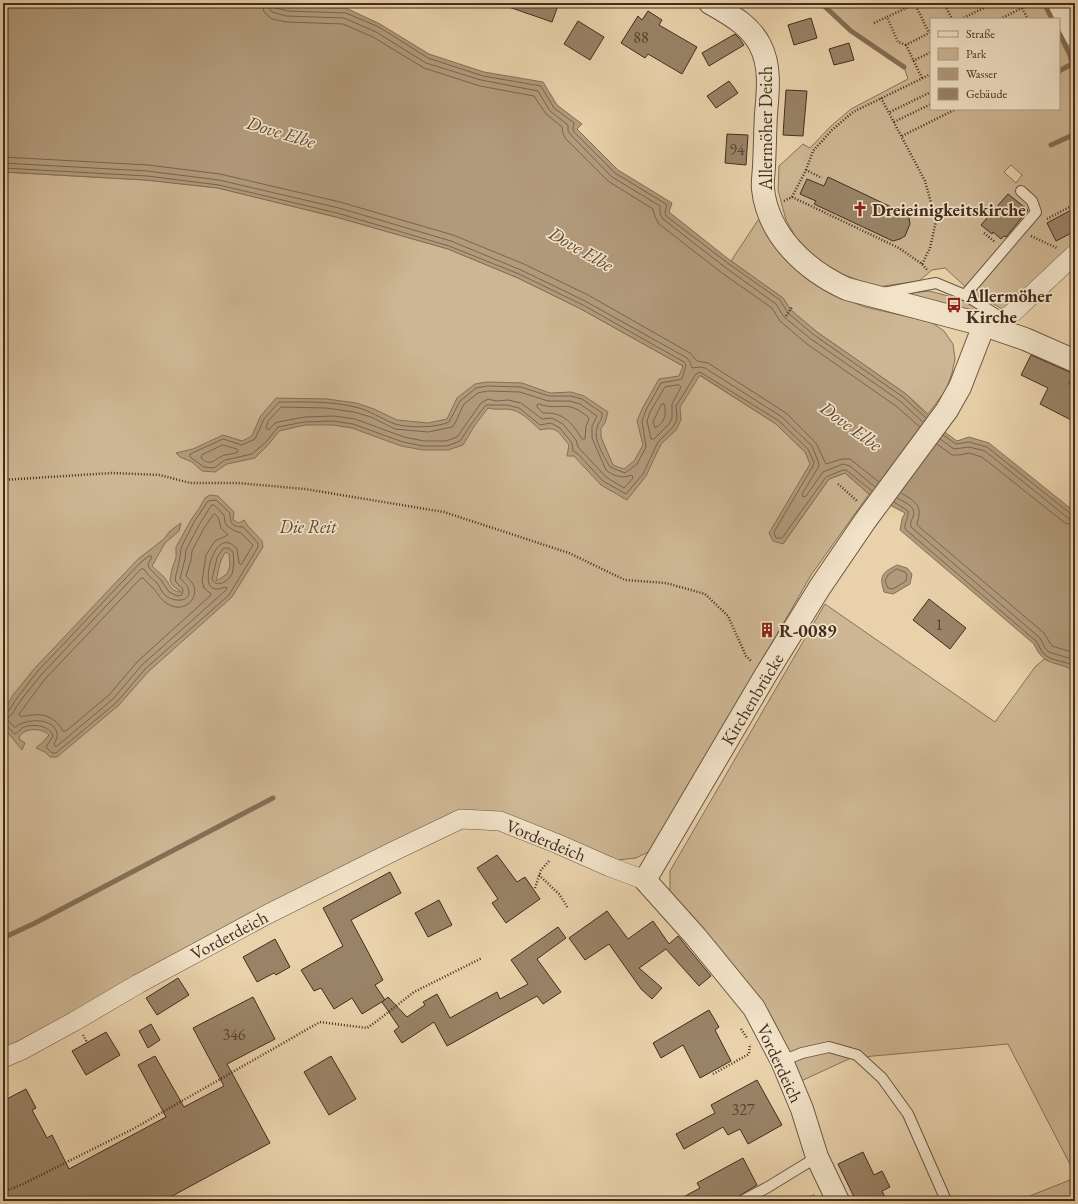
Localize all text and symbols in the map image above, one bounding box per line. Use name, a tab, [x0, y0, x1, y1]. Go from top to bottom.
legend	[930, 18, 1060, 110]
text: Straße	[966, 26, 995, 42]
house number: 88	[633, 27, 649, 48]
text: Park	[966, 46, 987, 62]
street label: Allermöher Deich	[754, 66, 777, 191]
text: Wasser	[966, 66, 997, 82]
text: Gebäude	[966, 86, 1008, 102]
water label: Dove Elbe	[243, 109, 319, 154]
house number: 94	[729, 139, 745, 160]
place label: Dreieinigkeitskirche	[872, 198, 1026, 221]
church icon: Dreieinigkeitskirche	[851, 200, 869, 218]
water label: Dove Elbe	[543, 220, 618, 278]
place label: Allermöher Kirche	[965, 284, 1053, 328]
bus stop icon: Allermöher Kirche	[945, 296, 963, 314]
water label: Dove Elbe	[814, 395, 887, 457]
park label: Die Reit	[278, 515, 337, 538]
house number: 1	[935, 614, 943, 635]
place label: R-0089	[779, 619, 837, 642]
building icon: R-0089	[758, 621, 776, 639]
street label: Kirchenbrücke	[716, 649, 788, 749]
street label: Vorderdeich	[503, 814, 589, 866]
street label: Vorderdeich	[186, 905, 272, 965]
street label: Vorderdeich	[752, 1020, 808, 1106]
house number: 346	[222, 1024, 246, 1045]
house number: 327	[731, 1099, 755, 1120]

